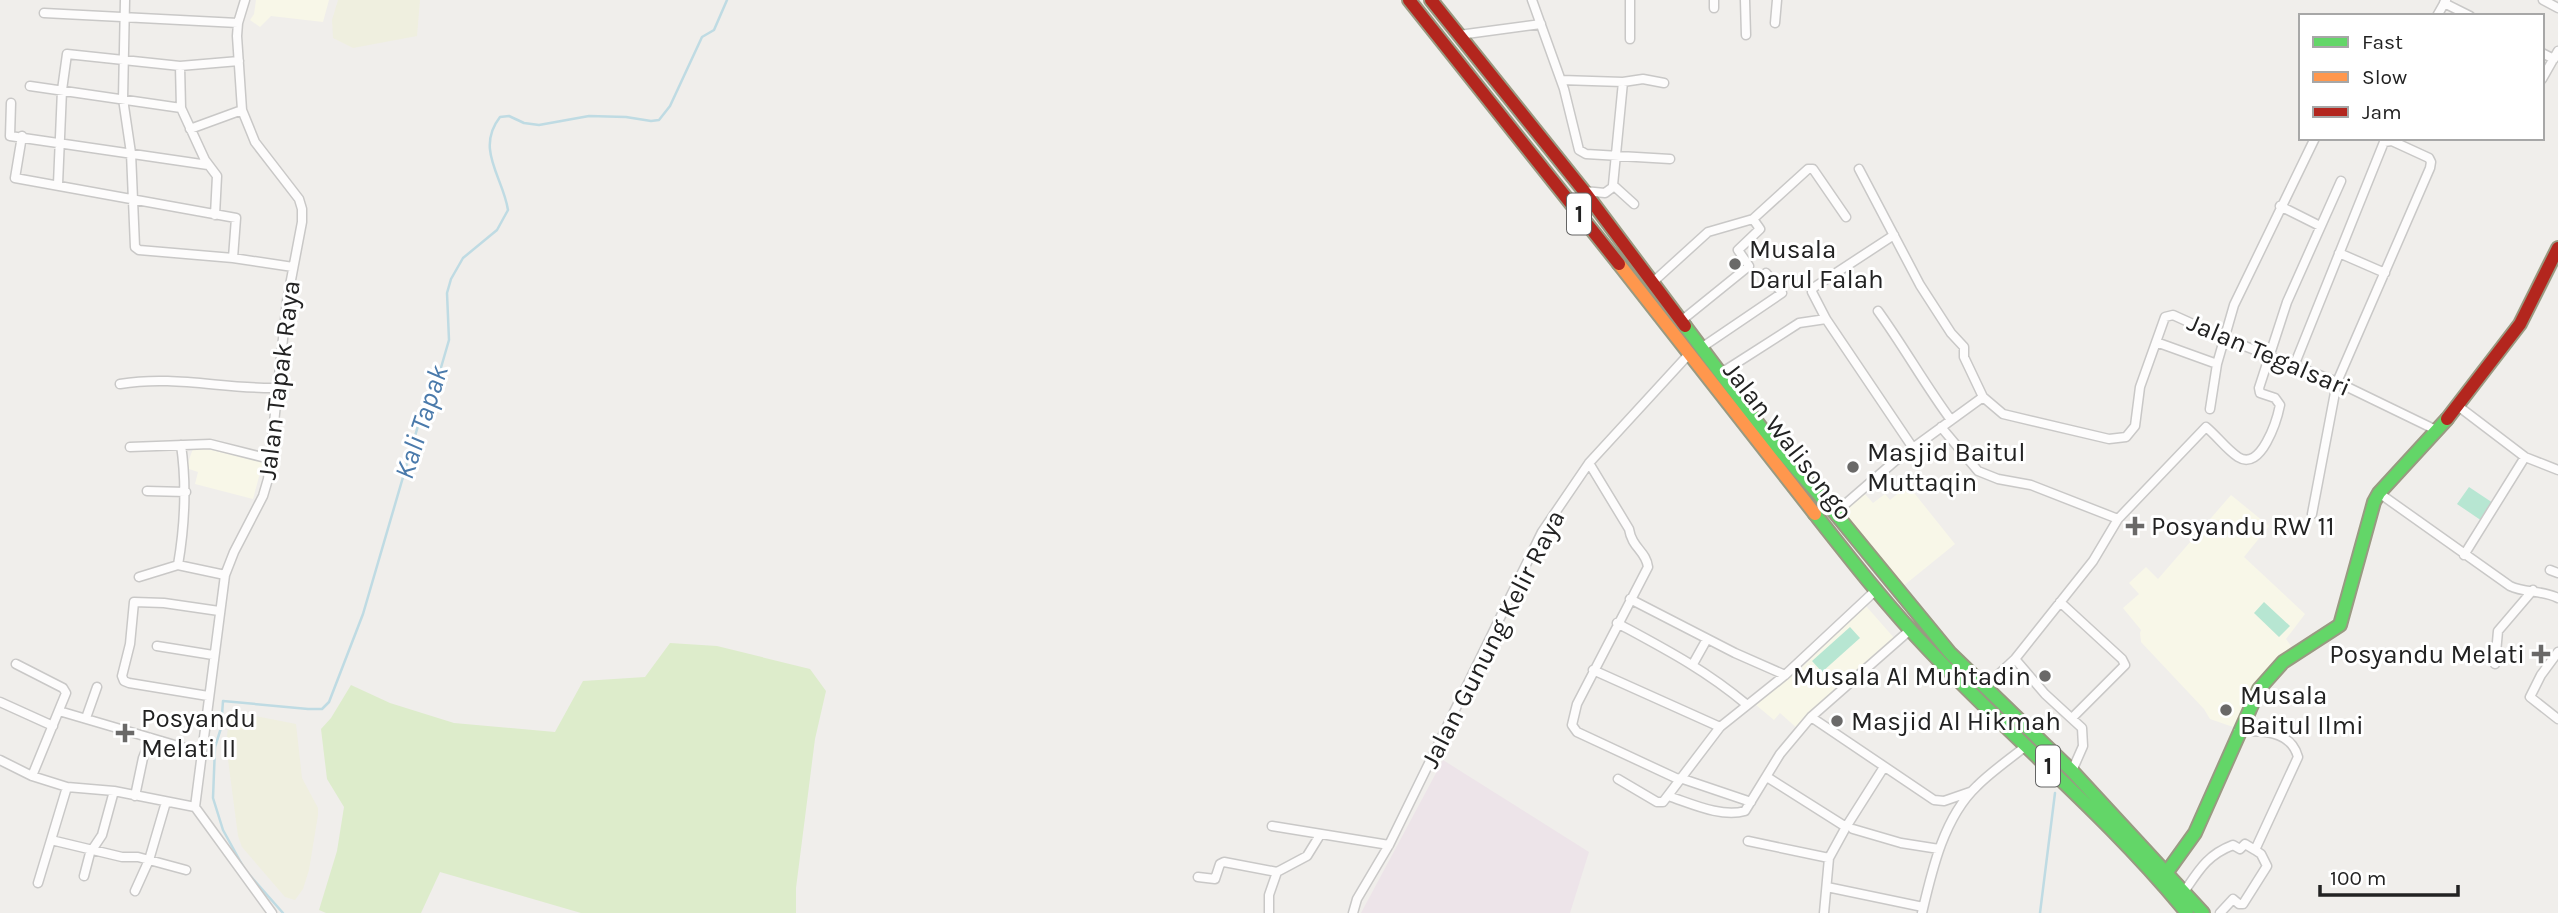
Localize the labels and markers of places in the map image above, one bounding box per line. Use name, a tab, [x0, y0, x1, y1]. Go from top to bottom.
place label: Musala Darul Falah	[1749, 234, 1884, 295]
marker: Musala Darul Falah	[1727, 256, 1743, 272]
place label: Masjid Baitul Muttaqin	[1867, 437, 2026, 498]
marker: Masjid Baitul Muttaqin	[1845, 459, 1861, 475]
place label: Posyandu RW 11	[2151, 511, 2335, 542]
marker: Posyandu RW 11	[2125, 516, 2145, 536]
place label: Posyandu Melati	[2329, 639, 2525, 670]
marker: Posyandu Melati	[2531, 644, 2551, 664]
place label: Musala Al Muhtadin	[1793, 661, 2031, 692]
marker: Musala Al Muhtadin	[2037, 668, 2053, 684]
place label: Musala Baitul Ilmi	[2240, 680, 2364, 741]
marker: Musala Baitul Ilmi	[2218, 702, 2234, 718]
place label: Posyandu Melati II	[141, 703, 256, 764]
place label: Masjid Al Hikmah	[1851, 706, 2061, 737]
marker: Masjid Al Hikmah	[1829, 713, 1845, 729]
marker: Posyandu Melati II	[115, 723, 135, 743]

